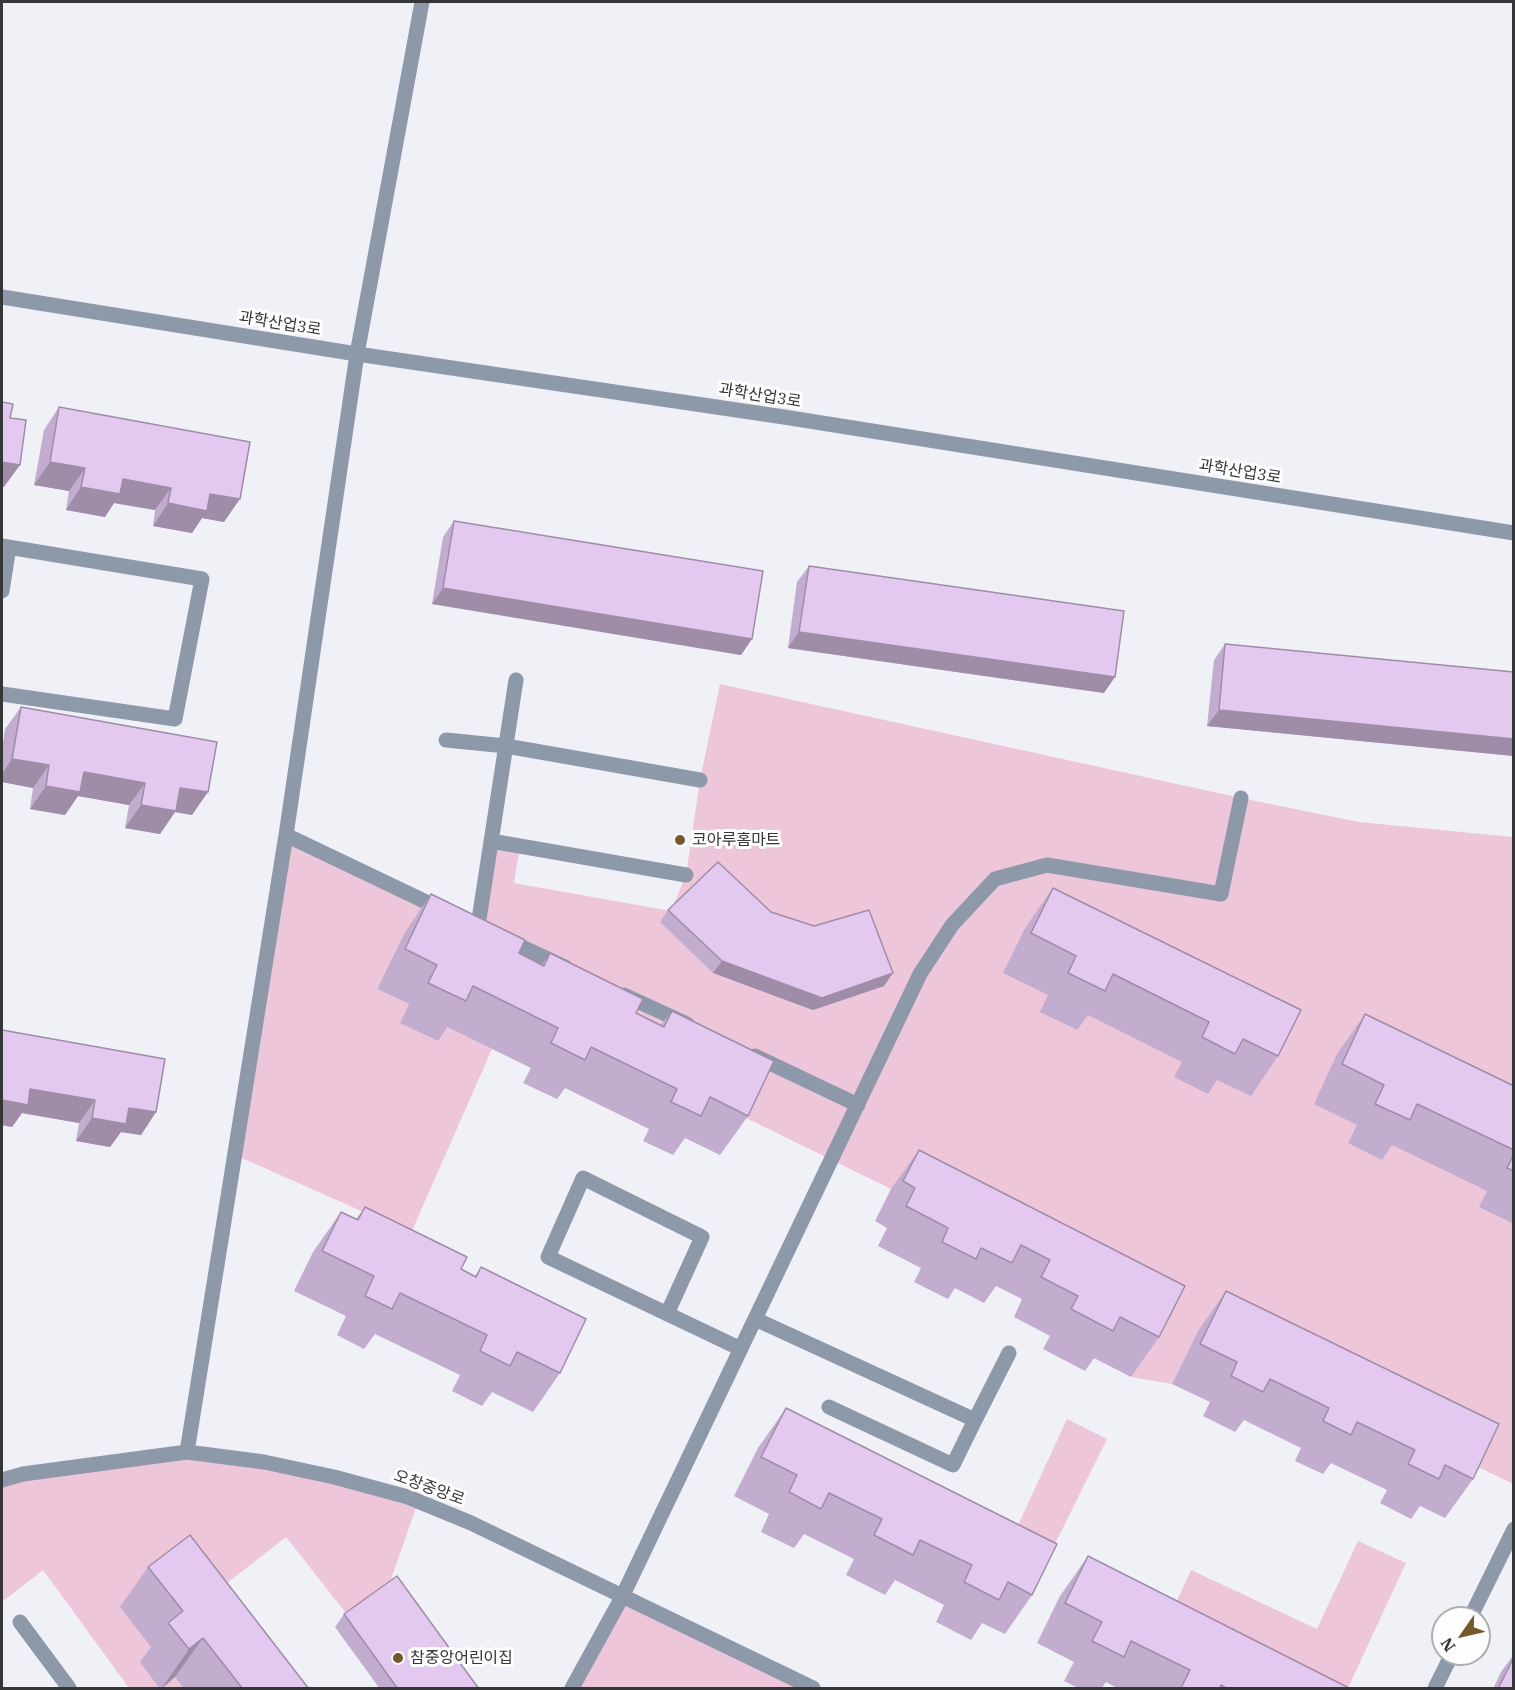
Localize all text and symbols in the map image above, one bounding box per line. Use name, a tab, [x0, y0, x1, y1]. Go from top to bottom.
street label: 과학산업3로	[237, 308, 323, 340]
street label: 과학산업3로	[717, 380, 803, 412]
street label: 과학산업3로	[1197, 456, 1283, 488]
place label: 코아루홈마트	[692, 830, 780, 850]
marker: 코아루홈마트	[673, 833, 687, 847]
street label: 오창중앙로	[391, 1466, 467, 1510]
north arrow	[1431, 1606, 1491, 1666]
text: N	[1436, 1634, 1460, 1656]
place label: 참중앙어린이집	[410, 1648, 513, 1668]
marker: 참중앙어린이집	[391, 1651, 405, 1665]

